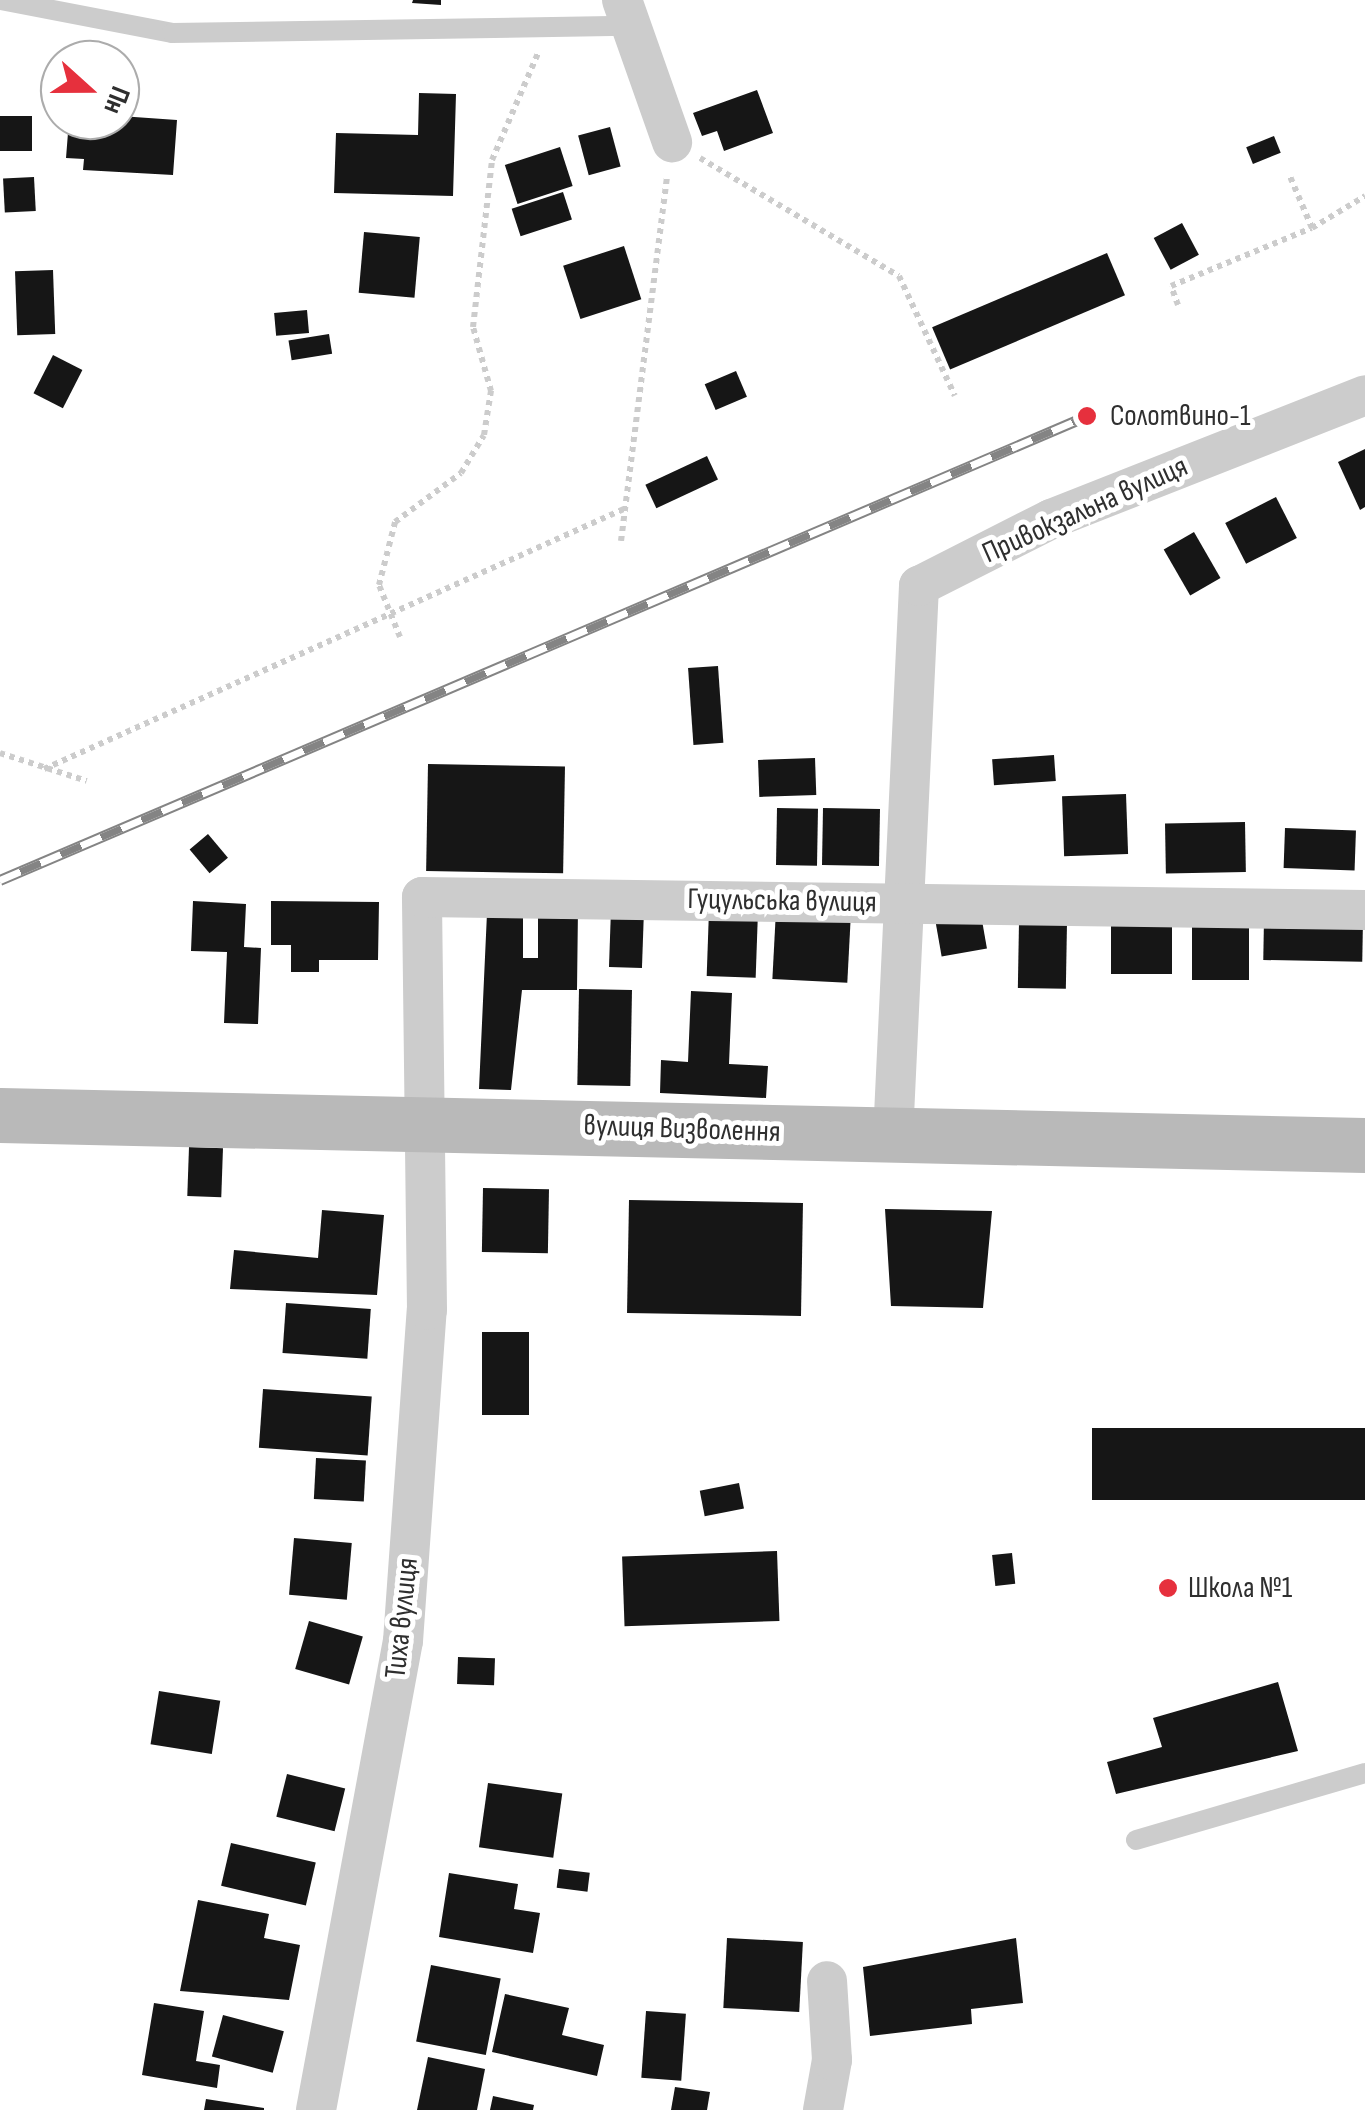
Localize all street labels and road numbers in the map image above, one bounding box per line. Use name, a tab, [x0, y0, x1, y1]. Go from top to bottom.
street label: Привокзальна вулиця	[977, 449, 1193, 571]
street label: Гуцульська вулиця	[687, 881, 877, 921]
street label: вулиця Визволення	[583, 1108, 781, 1150]
street label: Тиха вулиця	[378, 1556, 426, 1680]

